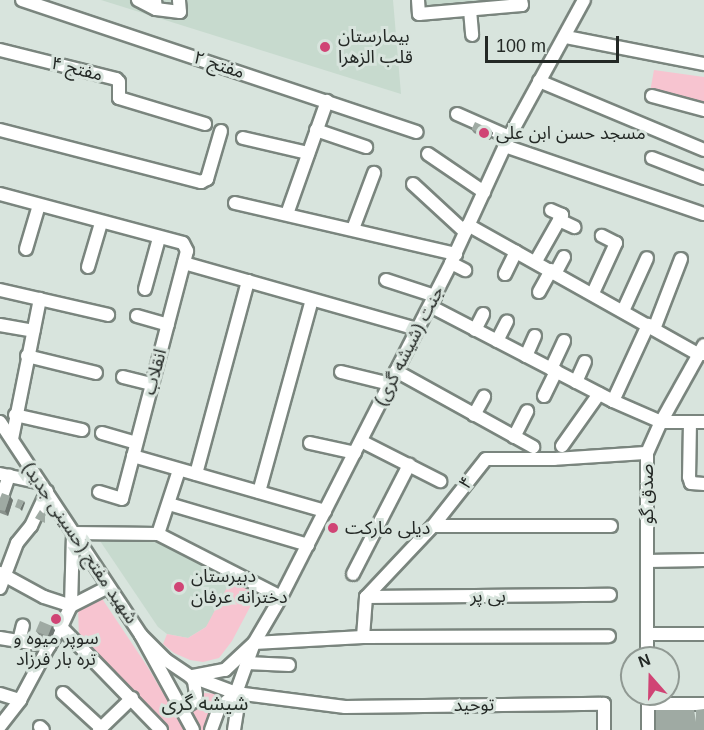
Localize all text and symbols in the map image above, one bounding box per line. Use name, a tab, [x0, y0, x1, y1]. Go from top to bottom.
scale bar	[488, 24, 622, 62]
place label: بیمارستان قلب الزهرا	[338, 26, 413, 68]
text: 100 m	[496, 36, 546, 56]
marker: بیمارستان قلب الزهرا	[316, 38, 334, 56]
street label: مفتح ۲	[191, 47, 247, 83]
street label: مفتح ۴	[49, 52, 105, 86]
place label: مسجد حسن ابن علی	[496, 122, 646, 144]
marker: مسجد حسن ابن علی	[477, 126, 491, 140]
street label: جنت (شیشه گری)	[370, 282, 448, 410]
street label: انقلاب	[139, 347, 171, 397]
street label: شهید مفتح (حسینی جدید)	[18, 458, 142, 628]
street label: صدق گو	[636, 464, 658, 524]
street label: ۴	[454, 472, 478, 494]
place label: دیلی مارکت	[345, 517, 430, 539]
marker: دیلی مارکت	[326, 521, 340, 535]
place label: دبیرستان دخترانه عرفان	[191, 566, 288, 608]
marker: دبیرستان دخترانه عرفان	[172, 580, 186, 594]
street label: بی پر	[470, 585, 506, 607]
marker: سوپر میوه و تره بار فرزاد	[49, 612, 63, 626]
place label: سوپر میوه و تره بار فرزاد	[13, 628, 99, 670]
north arrow	[620, 646, 680, 706]
text: N	[636, 651, 653, 670]
district label: شیشه گری	[162, 691, 248, 715]
street label: توحید	[453, 694, 495, 716]

